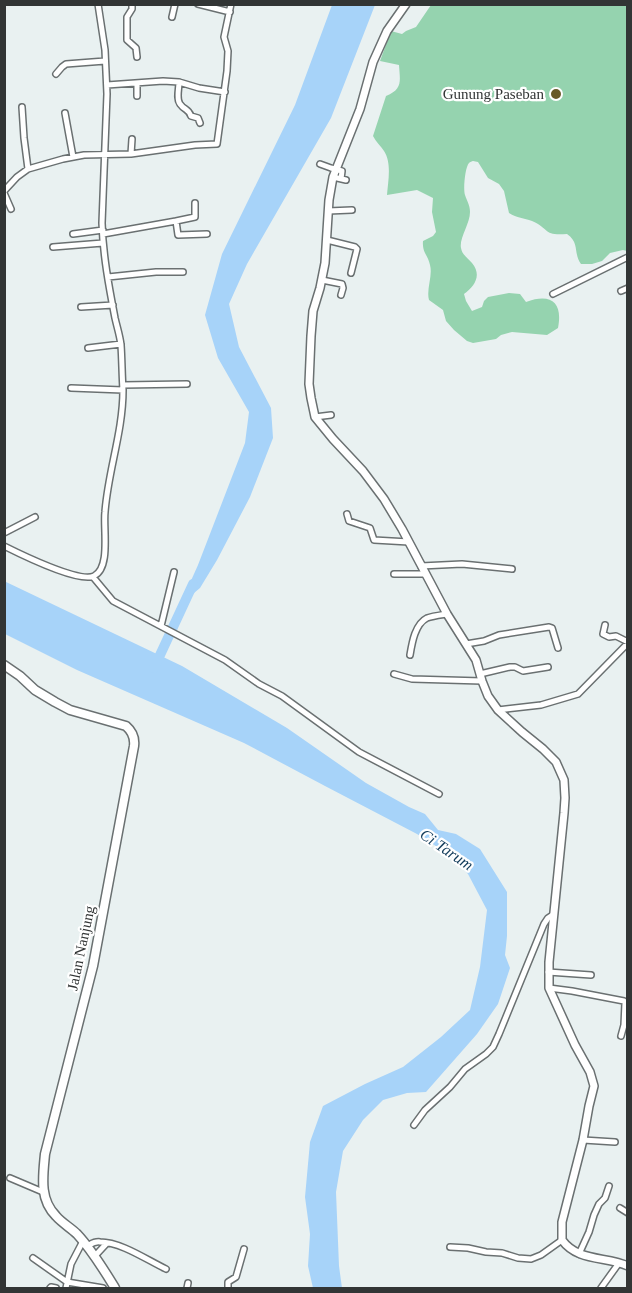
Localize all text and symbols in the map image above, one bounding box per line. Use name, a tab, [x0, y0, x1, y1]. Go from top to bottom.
place label: Gunung Paseban	[443, 86, 544, 102]
marker: Gunung Paseban	[549, 87, 563, 101]
water label: Ci Tarum	[417, 826, 476, 873]
street label: Jalan Nanjung	[64, 904, 98, 992]

